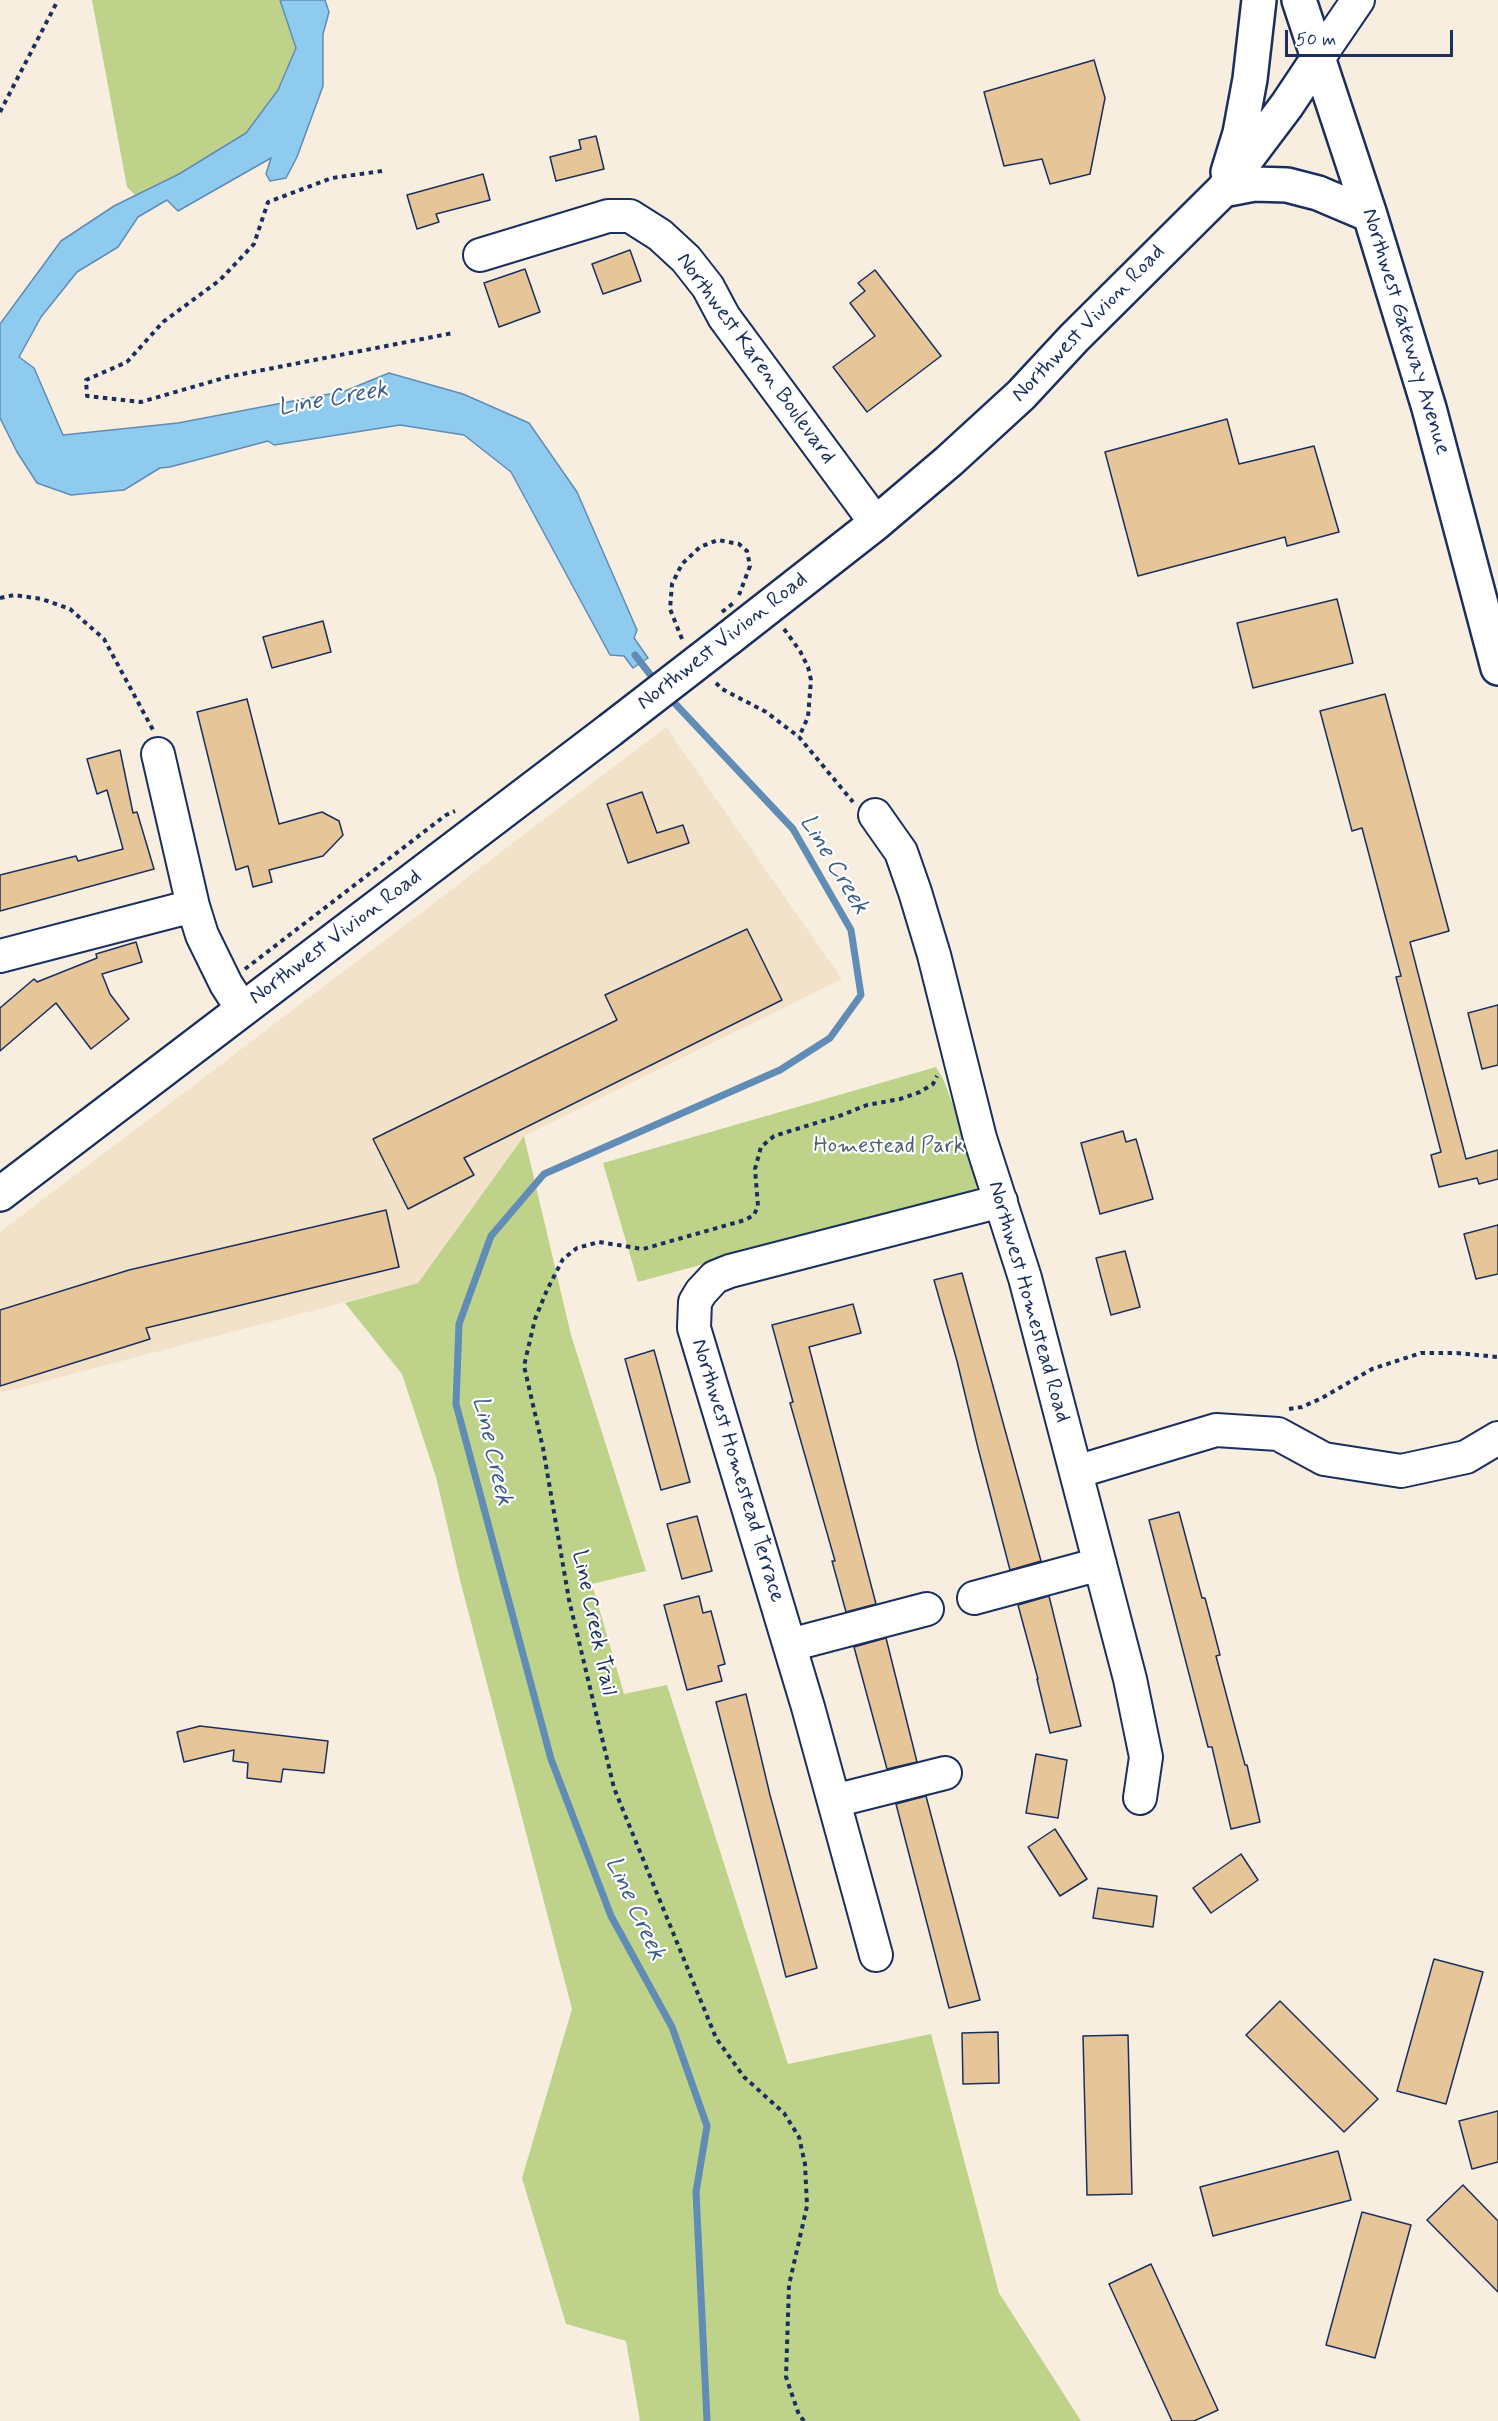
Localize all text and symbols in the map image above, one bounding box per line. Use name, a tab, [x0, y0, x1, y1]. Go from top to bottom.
scale bar	[1288, 18, 1456, 56]
text: 50 m	[1296, 28, 1336, 52]
street label: Northwest Gateway Avenue	[1355, 206, 1455, 458]
street label: Northwest Vivion Road	[1007, 240, 1171, 408]
street label: Northwest Karen Boulevard	[669, 248, 841, 470]
water label: Line Creek	[276, 376, 390, 424]
street label: Northwest Vivion Road	[633, 567, 813, 717]
water label: Line Creek	[792, 810, 874, 920]
street label: Northwest Vivion Road	[245, 865, 427, 1011]
park label: Homestead Park	[813, 1134, 965, 1160]
street label: Northwest Homestead Road	[981, 1178, 1075, 1426]
street label: Northwest Homestead Terrace	[684, 1336, 790, 1606]
water label: Line Creek	[464, 1394, 518, 1508]
street label: Line Creek Trail	[565, 1548, 621, 1698]
water label: Line Creek	[597, 1853, 671, 1965]

